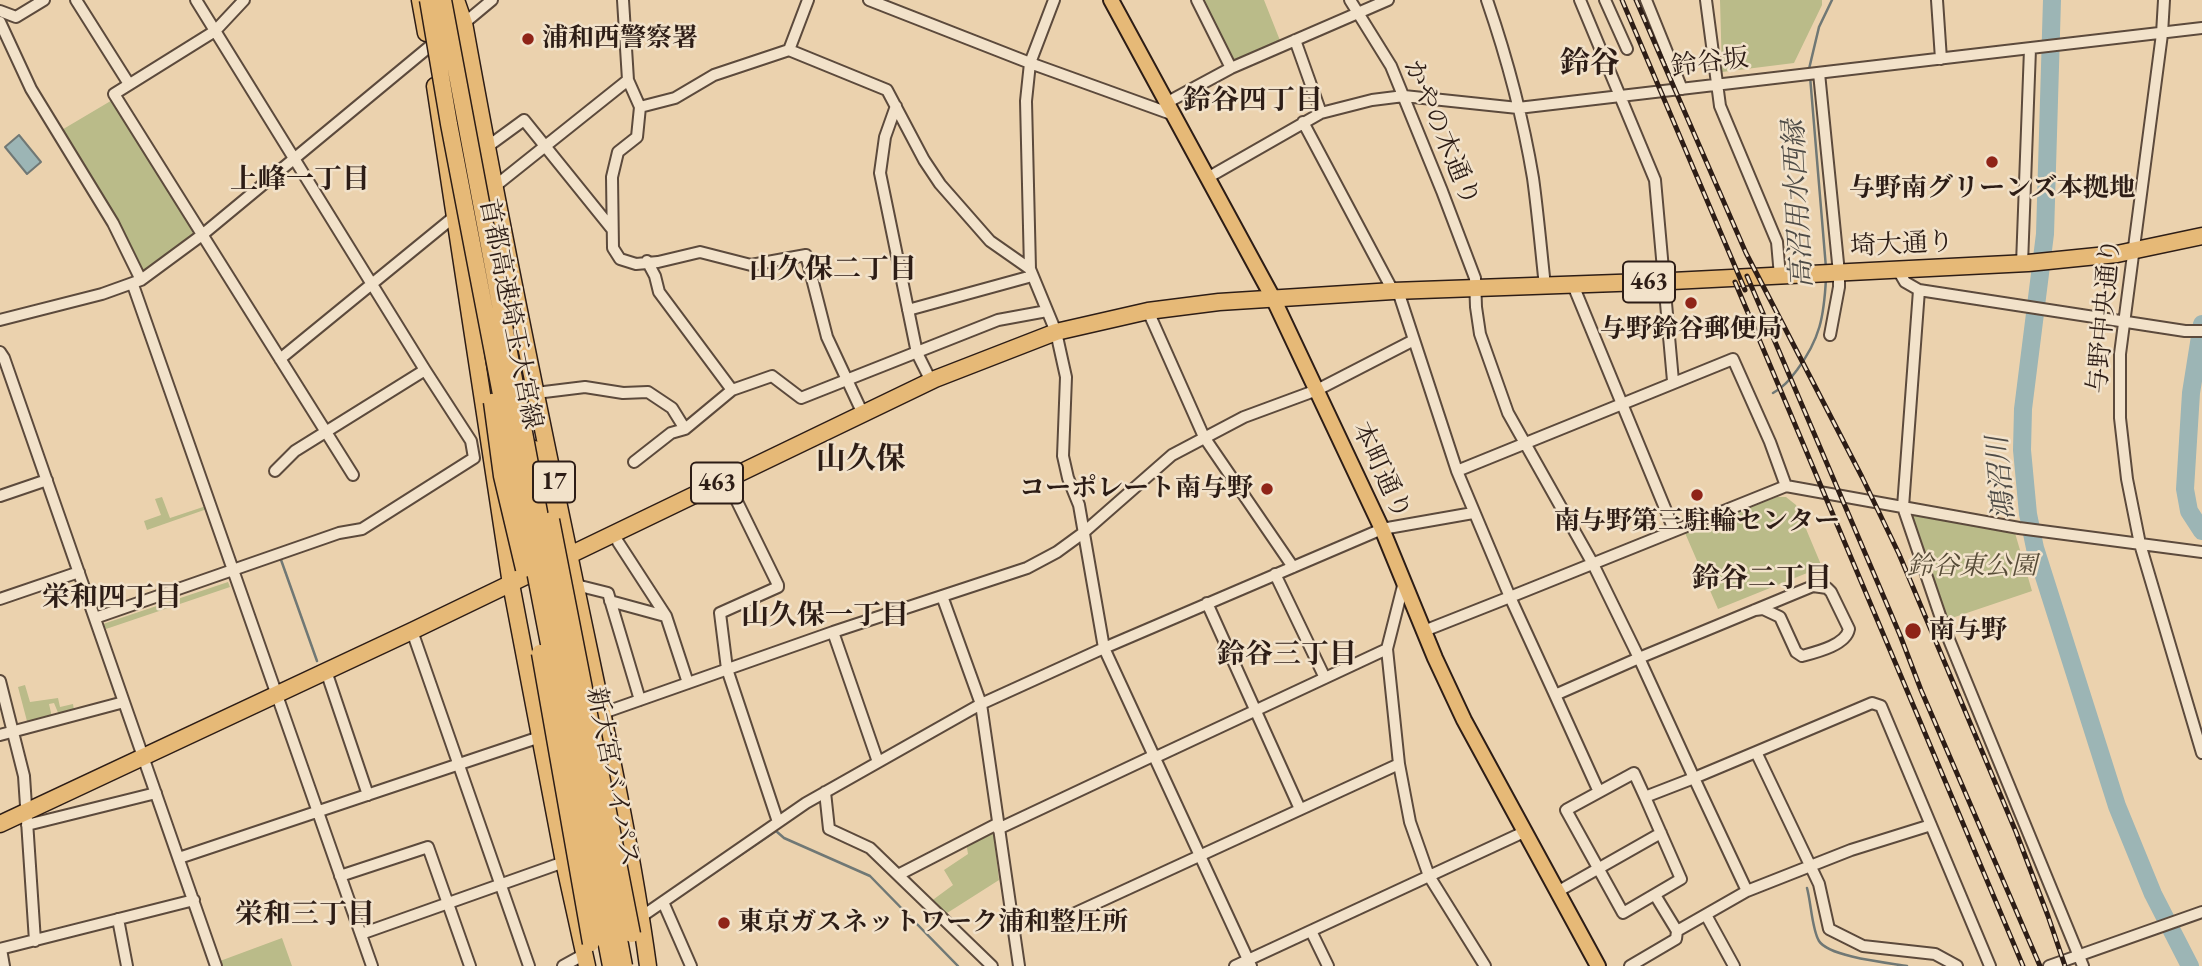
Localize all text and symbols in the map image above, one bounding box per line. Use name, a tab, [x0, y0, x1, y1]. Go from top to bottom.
place label: 浦和西警察署	[542, 23, 698, 55]
marker: 浦和西警察署	[520, 31, 536, 47]
street label: 鈴谷坂	[1669, 43, 1751, 83]
district label: 鈴谷	[1560, 46, 1620, 82]
street label: かやの木通り	[1396, 55, 1486, 211]
district label: 鈴谷四丁目	[1183, 84, 1323, 118]
water label: 高沼用水西縁	[1778, 119, 1820, 289]
marker: 与野南グリーンズ本拠地	[1984, 154, 2000, 170]
district label: 上峰一丁目	[230, 163, 370, 197]
place label: 与野南グリーンズ本拠地	[1849, 173, 2135, 205]
street label: 首都高速埼玉大宮線	[472, 196, 548, 432]
street label: 埼大通り	[1849, 227, 1955, 263]
street label: 与野中央通り	[2083, 237, 2127, 395]
district label: 山久保二丁目	[749, 253, 917, 287]
road number: 463	[1623, 262, 1675, 302]
marker: 与野鈴谷郵便局	[1683, 295, 1699, 311]
place label: 与野鈴谷郵便局	[1600, 314, 1782, 346]
street label: 本町通り	[1345, 417, 1417, 525]
water label: 鴻沼川	[1982, 435, 2022, 521]
district label: 山久保	[816, 442, 906, 478]
road number: 17	[533, 462, 575, 503]
road number: 463	[691, 462, 743, 504]
place label: コーポレート南与野	[1019, 473, 1253, 505]
marker: コーポレート南与野	[1259, 481, 1275, 497]
marker: 南与野第三駐輪センター	[1689, 487, 1705, 503]
place label: 南与野第三駐輪センター	[1554, 506, 1840, 538]
park label: 鈴谷東公園	[1907, 551, 2037, 583]
district label: 鈴谷二丁目	[1692, 562, 1832, 596]
district label: 栄和四丁目	[42, 581, 182, 615]
district label: 山久保一丁目	[741, 599, 909, 633]
place label: 南与野	[1929, 615, 2007, 647]
marker: 南与野	[1903, 621, 1923, 641]
district label: 鈴谷三丁目	[1217, 638, 1357, 672]
street label: 新大宮バイパス	[579, 685, 645, 869]
district label: 栄和三丁目	[235, 898, 375, 932]
place label: 東京ガスネットワーク浦和整圧所	[738, 907, 1128, 939]
marker: 東京ガスネットワーク浦和整圧所	[716, 915, 732, 931]

